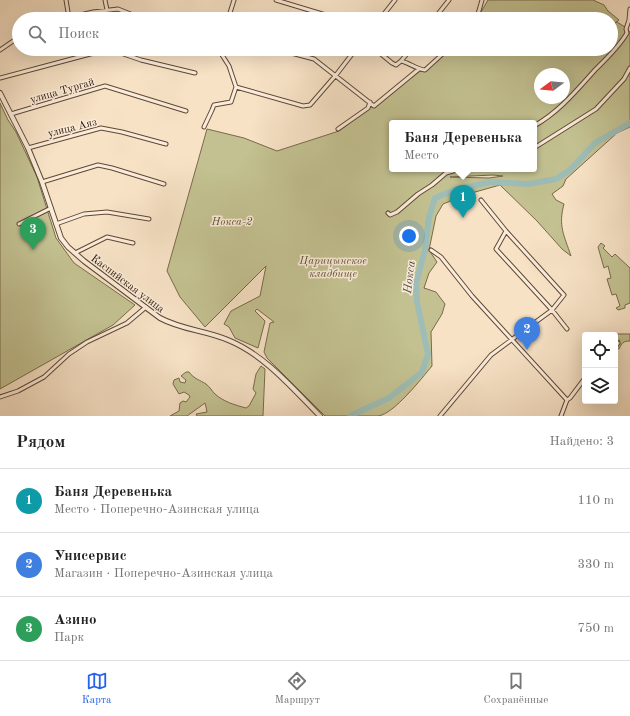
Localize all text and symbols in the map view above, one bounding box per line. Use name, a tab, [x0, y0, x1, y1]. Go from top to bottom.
search box	[12, 12, 618, 56]
icon: search	[26, 23, 48, 45]
text: Поиск	[58, 27, 99, 42]
north arrow	[534, 68, 570, 104]
street label: улица Тургай	[29, 77, 96, 106]
street label: улица Аяз	[47, 117, 98, 140]
popup	[389, 120, 537, 172]
text: Баня Деревенька	[404, 131, 522, 146]
text: Место	[404, 149, 439, 162]
pin: 1	[450, 185, 476, 218]
pin: 3	[20, 217, 46, 250]
park label: Нокса-2	[211, 217, 253, 228]
your location	[399, 226, 419, 246]
street label: Каспийская улица	[88, 253, 166, 316]
park label: Царицынское кладбище	[298, 256, 367, 280]
water label: Нокса	[402, 259, 418, 295]
pin: 2	[514, 317, 540, 350]
map controls	[582, 332, 618, 404]
button: locate	[582, 332, 618, 368]
button: layers	[582, 368, 618, 404]
text: Рядом	[16, 434, 65, 451]
text: Найдено: 3	[550, 435, 614, 448]
text: Баня Деревенька	[54, 485, 172, 500]
text: 1	[25, 494, 33, 507]
text: 110 m	[577, 494, 614, 507]
text: Место · Поперечно-Азинская улица	[54, 503, 259, 516]
text: Унисервис	[54, 549, 127, 564]
text: 2	[25, 558, 33, 571]
text: 330 m	[577, 558, 614, 571]
text: Магазин · Поперечно-Азинская улица	[54, 567, 273, 580]
text: Азино	[54, 613, 96, 628]
text: 3	[25, 622, 33, 635]
text: 750 m	[577, 622, 614, 635]
text: Парк	[54, 631, 84, 644]
tab: Карта	[82, 670, 111, 708]
tab: Маршрут	[275, 670, 320, 708]
tab: Сохранённые	[483, 670, 548, 708]

